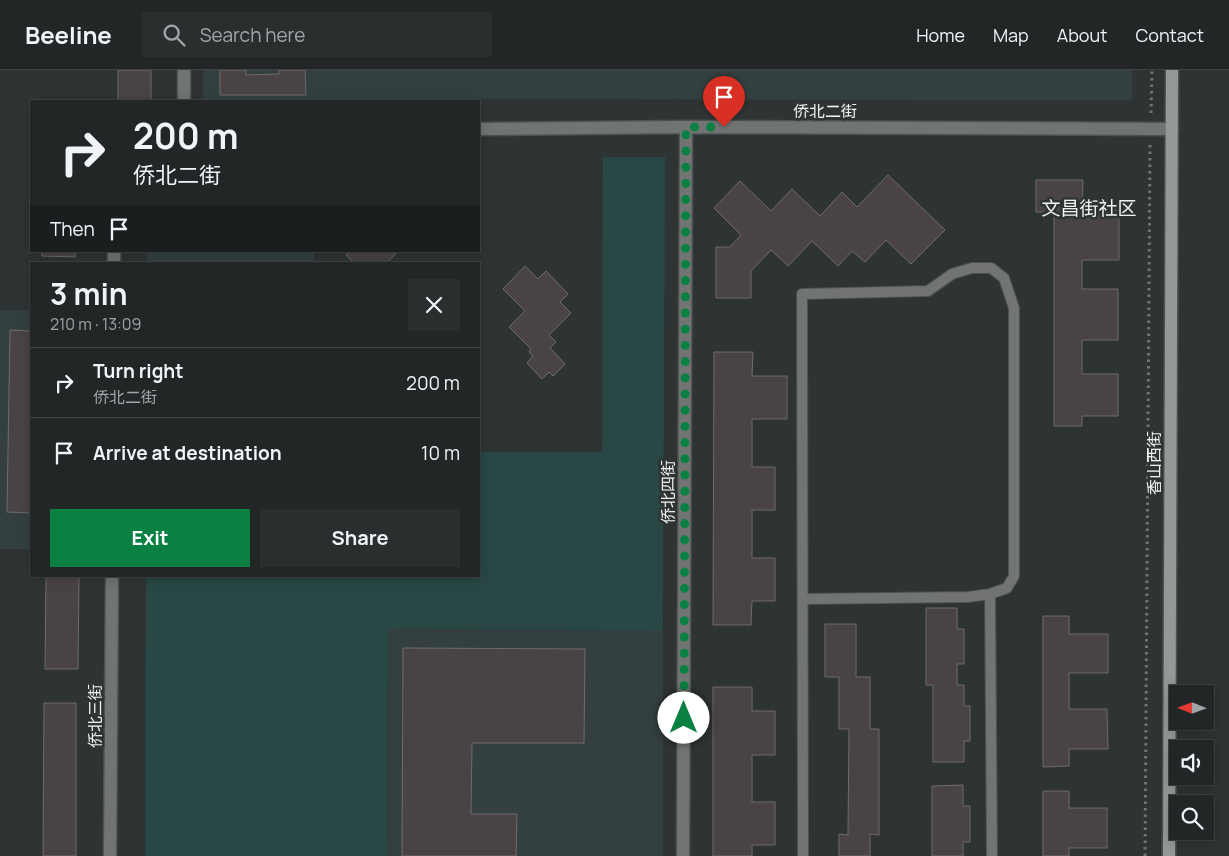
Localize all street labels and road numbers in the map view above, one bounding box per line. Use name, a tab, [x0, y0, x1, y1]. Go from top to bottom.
street label: 侨北二街	[793, 100, 857, 122]
street label: 香山西街	[1143, 431, 1165, 495]
street label: 侨北四街	[657, 460, 679, 524]
street label: 侨北三街	[84, 684, 106, 748]

